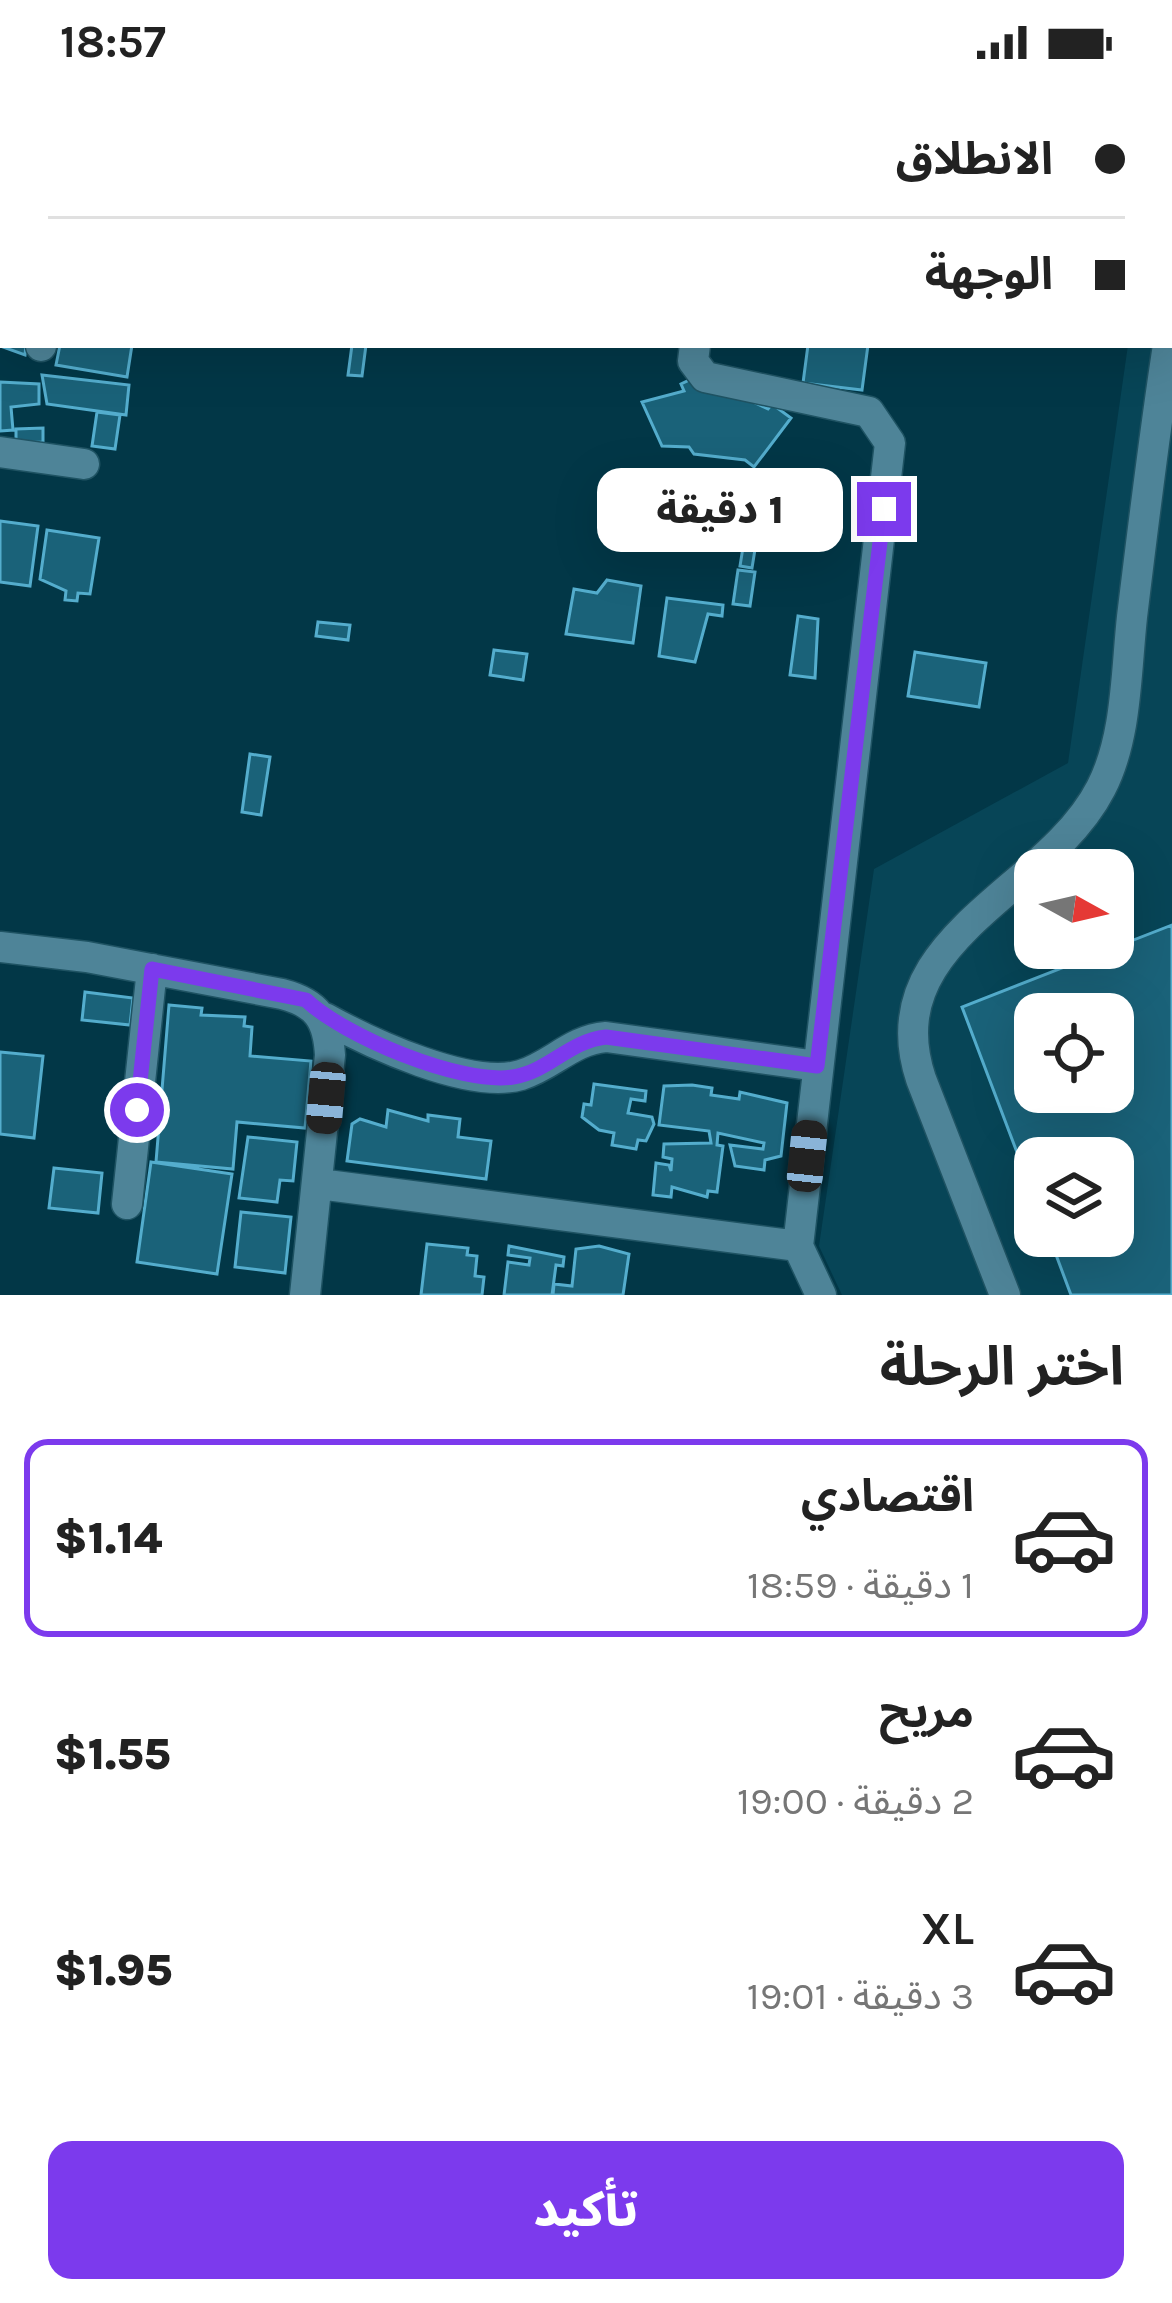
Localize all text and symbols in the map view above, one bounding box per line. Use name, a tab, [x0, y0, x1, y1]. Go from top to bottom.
text: 18:57	[60, 16, 166, 68]
text: الانطلاق	[896, 133, 1053, 185]
text: الوجهة	[925, 248, 1053, 300]
callout: 1 دقيقة	[596, 467, 842, 551]
route end	[857, 482, 911, 536]
text: 1 دقيقة	[656, 487, 784, 533]
north arrow	[1014, 849, 1134, 969]
map controls	[1014, 849, 1134, 1257]
button: locate	[1014, 993, 1134, 1113]
car	[305, 1061, 347, 1135]
route start	[110, 1083, 164, 1137]
car	[785, 1118, 829, 1194]
button: layers	[1014, 1137, 1134, 1257]
text: اختر الرحلة	[880, 1335, 1124, 1399]
text: اقتصادي	[801, 1470, 974, 1522]
icon: car	[1010, 1484, 1118, 1592]
text: $1.14	[54, 1512, 162, 1564]
text: 1 دقيقة · 18:59	[747, 1562, 974, 1608]
text: مريح	[879, 1686, 974, 1738]
icon: car	[1010, 1700, 1118, 1808]
text: $1.55	[54, 1728, 171, 1780]
text: 2 دقيقة · 19:00	[737, 1778, 974, 1824]
text: XL	[921, 1903, 974, 1955]
icon: car	[1010, 1916, 1118, 2024]
text: $1.95	[54, 1944, 172, 1996]
text: 3 دقيقة · 19:01	[747, 1973, 974, 2019]
button: تأكيد	[48, 2141, 1124, 2279]

